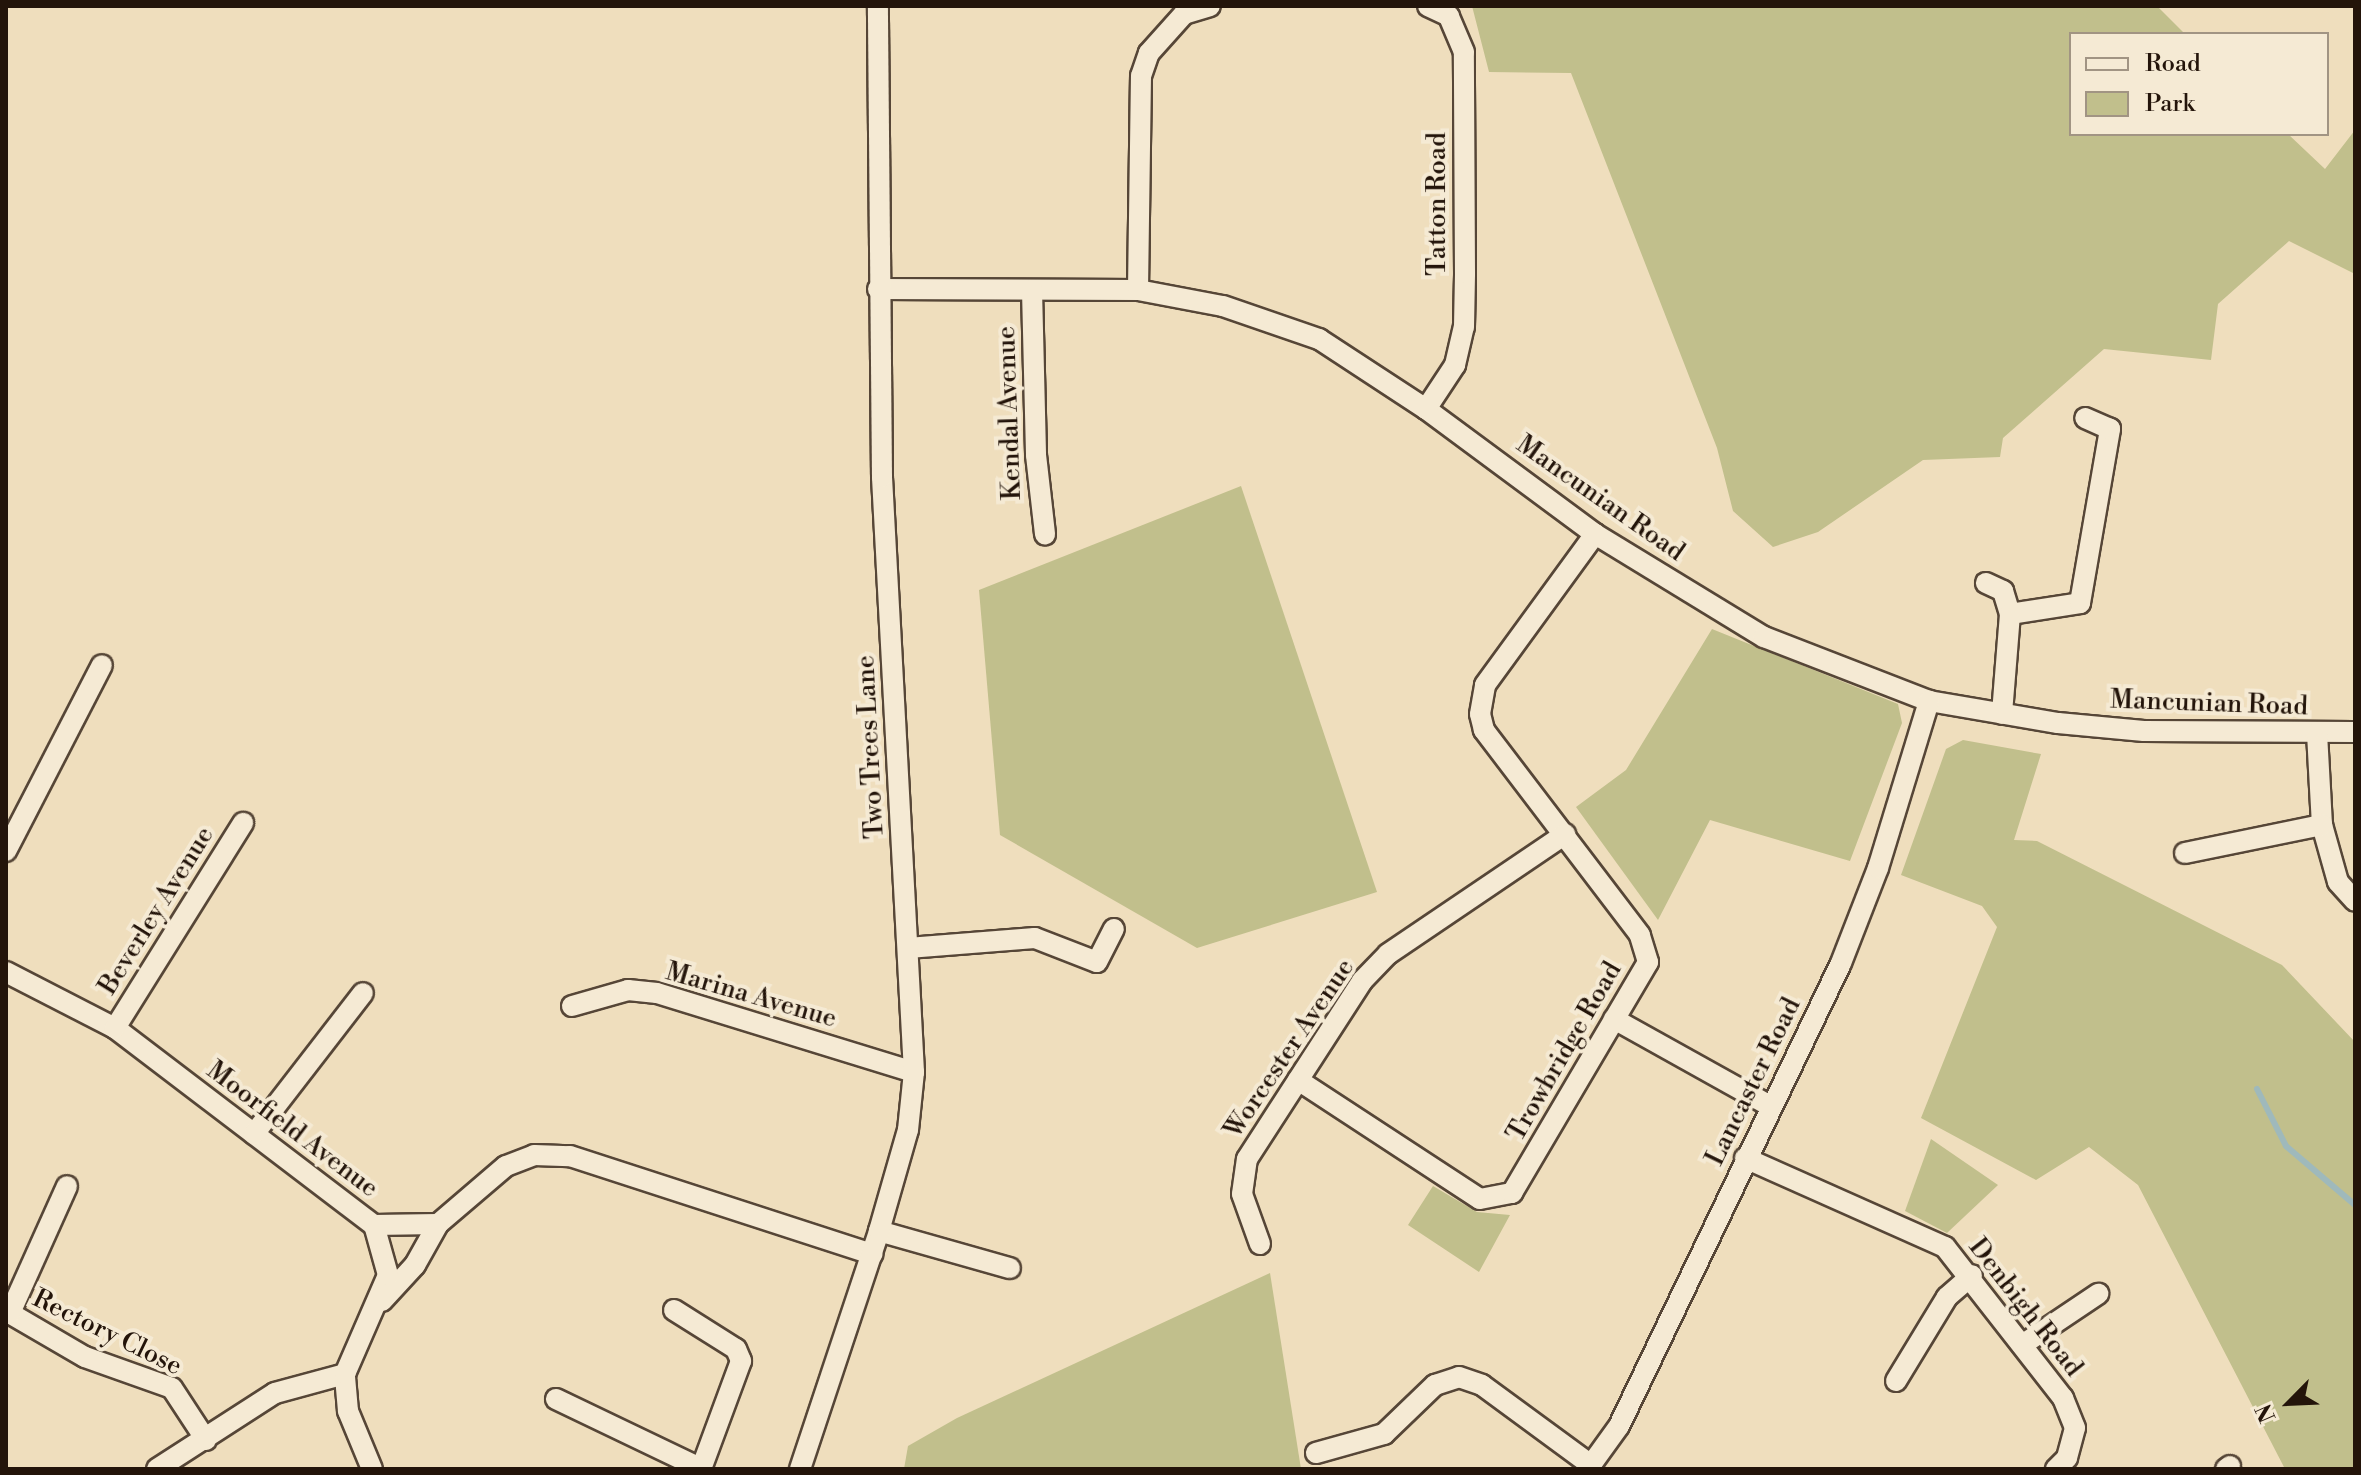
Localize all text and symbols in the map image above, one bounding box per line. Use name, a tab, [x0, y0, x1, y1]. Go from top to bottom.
legend	[2069, 32, 2329, 136]
text: Road	[2145, 49, 2201, 79]
text: Park	[2145, 89, 2195, 119]
street label: Tatton Road	[1422, 132, 1454, 276]
street label: Kendal Avenue	[991, 325, 1029, 501]
street label: Mancunian Road	[1510, 429, 1690, 569]
street label: Two Trees Lane	[851, 654, 891, 840]
street label: Mancunian Road	[2110, 685, 2308, 723]
street label: Beverley Avenue	[93, 821, 221, 1001]
street label: Worcester Avenue	[1218, 953, 1362, 1145]
street label: Marina Avenue	[662, 957, 840, 1035]
street label: Trowbridge Road	[1501, 957, 1629, 1147]
street label: Lancaster Road	[1700, 993, 1808, 1171]
street label: Moorfield Avenue	[200, 1055, 384, 1205]
street label: Denbigh Road	[1961, 1233, 2089, 1383]
street label: Rectory Close	[27, 1283, 187, 1383]
north arrow	[2249, 1363, 2329, 1443]
text: N	[2251, 1400, 2282, 1426]

